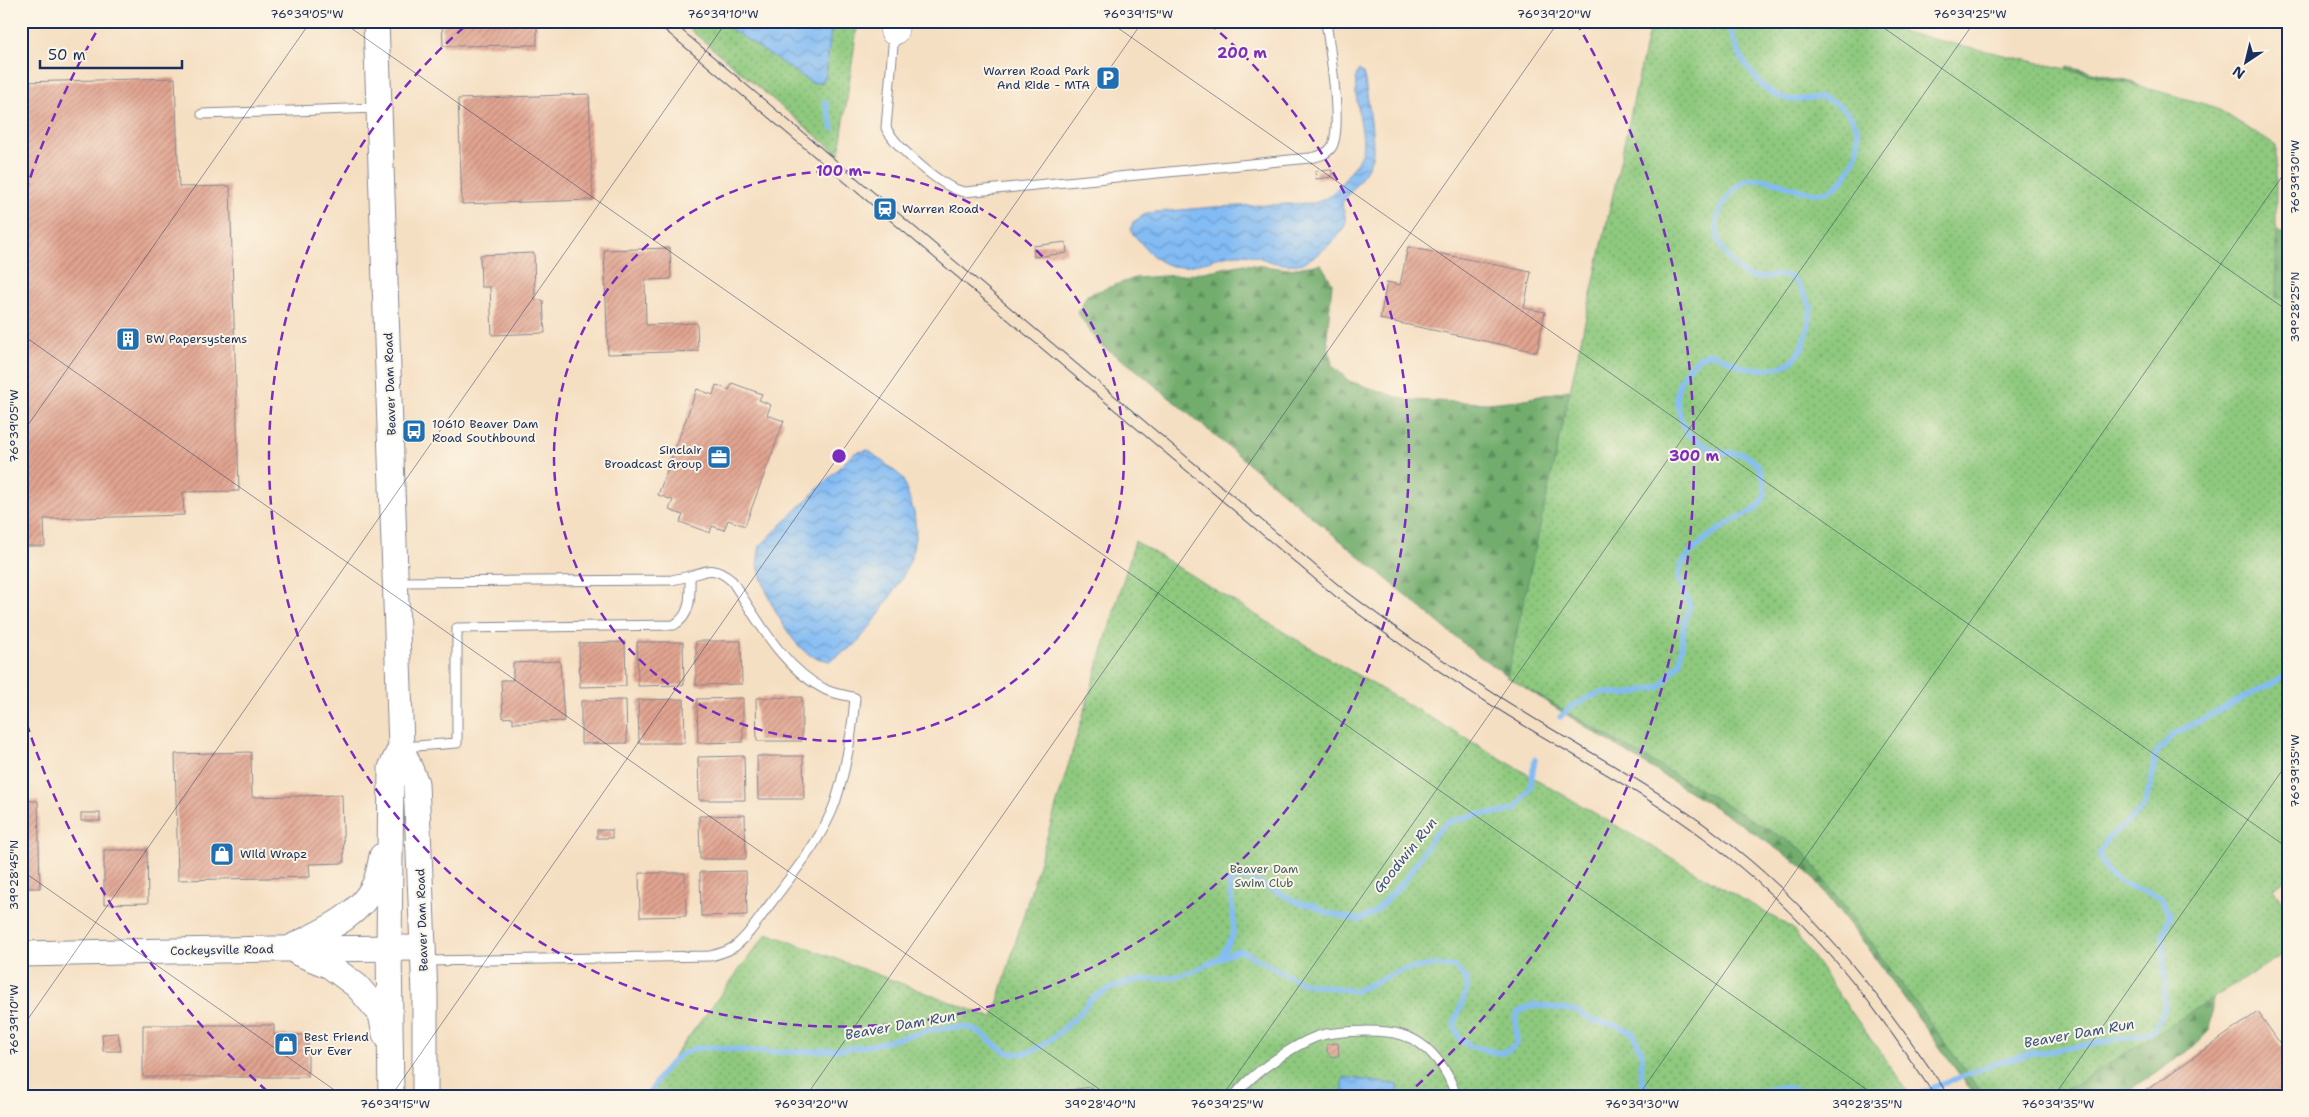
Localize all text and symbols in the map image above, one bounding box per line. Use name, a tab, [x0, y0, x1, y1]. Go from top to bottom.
text: 76°39'05"W	[270, 6, 344, 22]
text: 76°39'10"W	[687, 6, 759, 22]
text: 76°39'15"W	[1103, 6, 1173, 22]
text: 76°39'20"W	[1517, 6, 1591, 22]
text: 76°39'25"W	[1933, 6, 2007, 22]
scale bar	[40, 38, 182, 70]
north arrow	[2222, 38, 2272, 88]
text: 200 m	[1217, 43, 1267, 63]
text: 50 m	[48, 45, 86, 65]
text: N	[2229, 62, 2248, 83]
place label: Warren Road Park And Ride - MTA	[983, 63, 1090, 93]
parking icon: Warren Road Park And Ride - MTA	[1095, 65, 1121, 91]
text: 76°39'30"W	[2287, 140, 2303, 214]
text: 100 m	[816, 161, 862, 181]
station icon: Warren Road	[872, 196, 898, 222]
place label: Warren Road	[902, 201, 979, 217]
text: 39°28'25"N	[2287, 272, 2303, 342]
building icon: BW Papersystems	[115, 326, 141, 352]
place label: BW Papersystems	[146, 331, 247, 347]
street label: Beaver Dam Road	[380, 332, 400, 436]
text: 76°39'05"W	[6, 389, 22, 463]
place label: 10610 Beaver Dam Road Southbound	[432, 416, 538, 446]
bus stop icon: 10610 Beaver Dam Road Southbound	[401, 418, 427, 444]
place label: Sinclair Broadcast Group	[604, 442, 702, 472]
office icon: Sinclair Broadcast Group	[706, 444, 732, 470]
text: 300 m	[1669, 446, 1719, 466]
centre of rings	[830, 447, 848, 465]
text: 76°39'35"W	[2287, 734, 2303, 808]
water label: Goodwin Run	[1369, 814, 1441, 896]
text: 39°28'45"N	[6, 840, 22, 910]
shop icon: Wild Wrapz	[209, 841, 235, 867]
place label: Wild Wrapz	[240, 846, 307, 862]
park label: Beaver Dam Swim Club	[1230, 861, 1298, 891]
street label: Beaver Dam Road	[412, 868, 432, 972]
street label: Cockeysville Road	[170, 941, 274, 959]
text: 76°39'10"W	[6, 984, 22, 1056]
water label: Beaver Dam Run	[843, 1006, 957, 1044]
water label: Beaver Dam Run	[2022, 1014, 2136, 1052]
place label: Best Friend Fur Ever	[304, 1029, 369, 1059]
shop icon: Best Friend Fur Ever	[273, 1031, 299, 1057]
text: 76°39'15"W	[360, 1096, 430, 1112]
text: 76°39'20"W	[774, 1096, 848, 1112]
text: 39°28'40"N	[1064, 1096, 1136, 1112]
text: 76°39'25"W	[1190, 1096, 1264, 1112]
text: 76°39'30"W	[1605, 1096, 1679, 1112]
text: 39°28'35"N	[1832, 1096, 1902, 1112]
text: 76°39'35"W	[2021, 1096, 2095, 1112]

